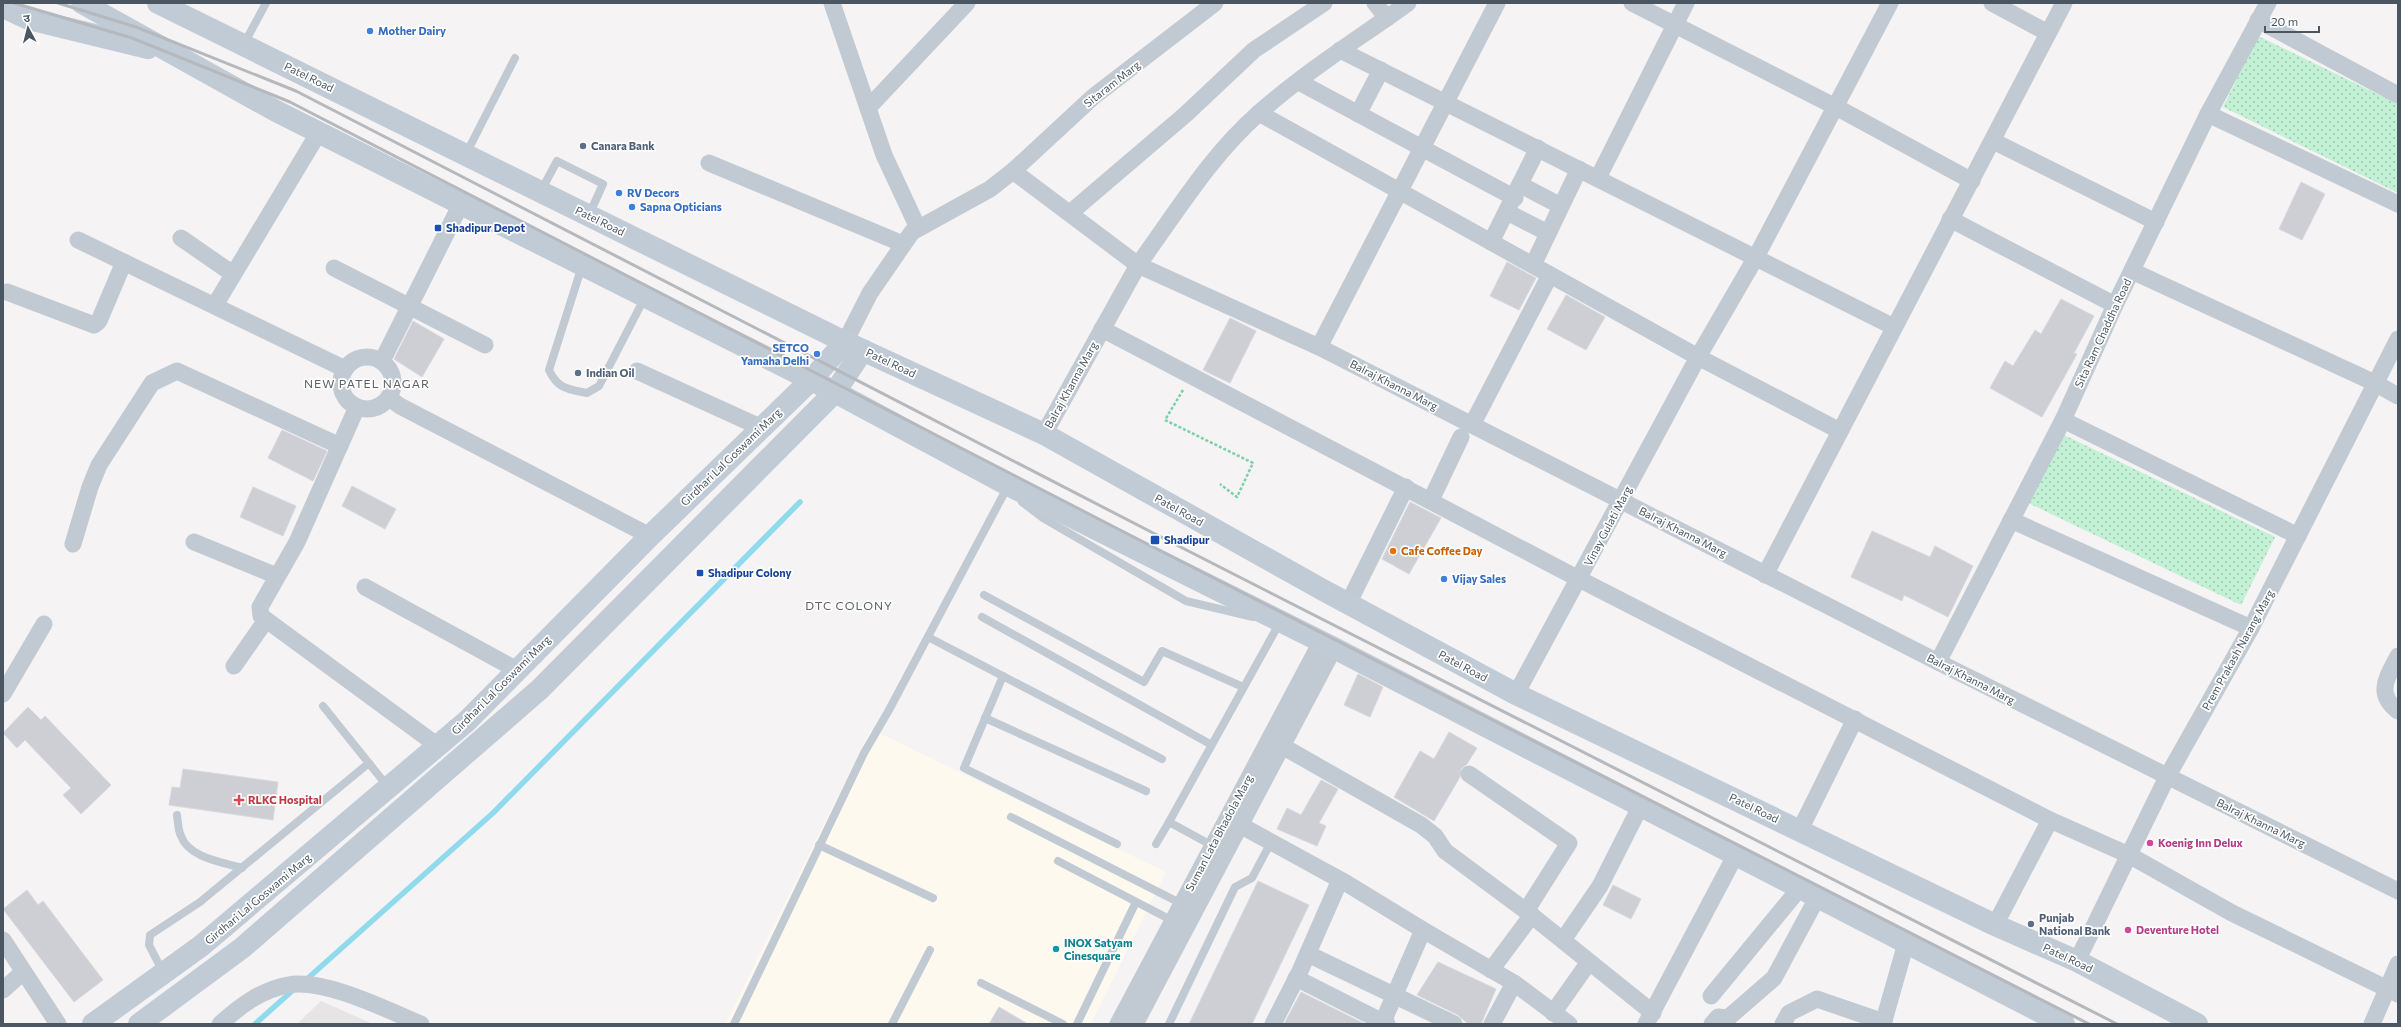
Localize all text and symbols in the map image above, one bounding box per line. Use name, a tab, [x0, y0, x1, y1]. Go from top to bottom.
north arrow	[8, 8, 48, 48]
scale bar	[2265, 8, 2319, 34]
text: उ	[23, 11, 31, 24]
text: 20 m	[2271, 14, 2298, 28]
place label: Mother Dairy	[378, 24, 446, 37]
marker: Mother Dairy	[365, 26, 375, 36]
street label: Sitaram Marg	[1081, 58, 1142, 110]
street label: Patel Road	[282, 59, 336, 94]
place label: Canara Bank	[591, 139, 655, 152]
marker: Canara Bank	[578, 141, 588, 151]
place label: RV Decors	[627, 186, 679, 199]
marker: RV Decors	[614, 188, 624, 198]
place label: Sapna Opticians	[640, 200, 722, 213]
marker: Sapna Opticians	[627, 202, 637, 212]
street label: Patel Road	[573, 203, 627, 238]
place label: Shadipur Depot	[446, 221, 526, 234]
marker: Shadipur Depot	[433, 223, 443, 233]
street label: Sita Ram Chaddha Road	[2072, 276, 2133, 389]
street label: Balraj Khanna Marg	[1041, 339, 1100, 430]
place label: SETCO Yamaha Delhi	[741, 341, 809, 367]
street label: Patel Road	[864, 345, 918, 380]
marker: SETCO Yamaha Delhi	[812, 349, 822, 359]
street label: Balraj Khanna Marg	[1348, 357, 1440, 412]
place label: Indian Oil	[586, 366, 635, 379]
marker: Indian Oil	[573, 368, 583, 378]
district label: NEW PATEL NAGAR	[304, 376, 430, 390]
street label: Girdhari Lal Goswami Marg	[678, 405, 784, 508]
street label: Vinay Gulati Marg	[1581, 483, 1634, 568]
street label: Patel Road	[1153, 491, 1206, 528]
street label: Balraj Khanna Marg	[1637, 504, 1729, 559]
place label: Shadipur	[1164, 533, 1210, 546]
marker: Shadipur	[1149, 534, 1161, 546]
place label: Cafe Coffee Day	[1401, 544, 1483, 557]
marker: Cafe Coffee Day	[1388, 546, 1398, 556]
place label: Shadipur Colony	[708, 566, 792, 579]
marker: Shadipur Colony	[695, 568, 705, 578]
place label: Vijay Sales	[1452, 572, 1506, 585]
marker: Vijay Sales	[1439, 574, 1449, 584]
street label: Prem Prakash Narang Marg	[2199, 587, 2276, 712]
district label: DTC COLONY	[805, 598, 893, 612]
street label: Girdhari Lal Goswami Marg	[448, 632, 553, 737]
street label: Patel Road	[1437, 647, 1490, 684]
street label: Balraj Khanna Marg	[1925, 651, 2017, 706]
street label: Suman Lata Bhadola Marg	[1182, 772, 1255, 893]
street label: Patel Road	[1727, 790, 1781, 825]
place label: RLKC Hospital	[248, 793, 322, 806]
marker: RLKC Hospital	[233, 794, 245, 806]
street label: Balraj Khanna Marg	[2215, 795, 2308, 850]
place label: Koenig Inn Delux	[2158, 836, 2244, 849]
marker: Koenig Inn Delux	[2145, 838, 2155, 848]
street label: Girdhari Lal Goswami Marg	[202, 850, 313, 947]
place label: Punjab National Bank	[2039, 911, 2111, 937]
marker: Punjab National Bank	[2026, 919, 2036, 929]
place label: Deventure Hotel	[2136, 923, 2219, 936]
marker: Deventure Hotel	[2123, 925, 2133, 935]
place label: INOX Satyam Cinesquare	[1064, 936, 1133, 962]
street label: Patel Road	[2041, 940, 2095, 975]
marker: INOX Satyam Cinesquare	[1051, 944, 1061, 954]

